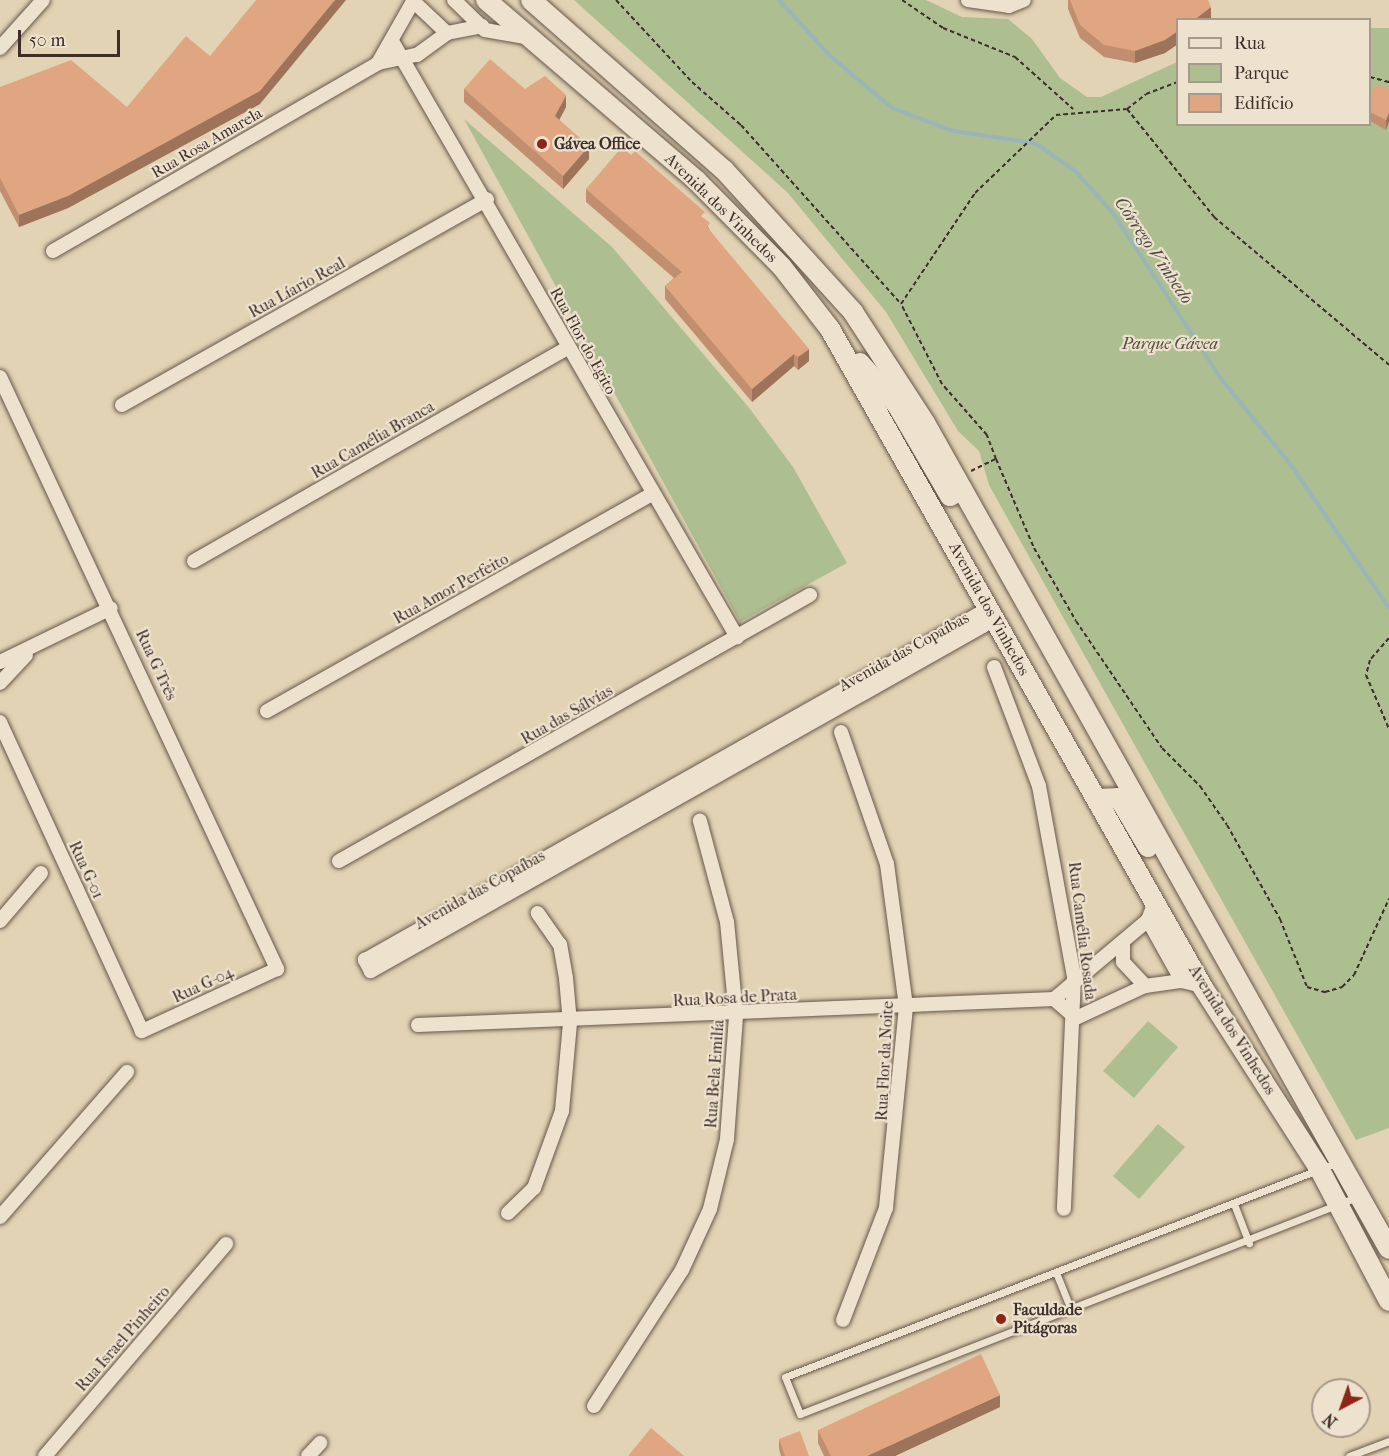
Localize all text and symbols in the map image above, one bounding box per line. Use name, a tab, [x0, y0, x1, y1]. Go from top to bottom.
scale bar	[21, 18, 123, 56]
legend	[1176, 18, 1371, 126]
text: 50 m	[29, 30, 65, 51]
text: Rua	[1234, 33, 1265, 54]
text: Parque	[1234, 63, 1289, 84]
text: Edifício	[1234, 93, 1293, 114]
street label: Rua Rosa Amarela	[148, 103, 266, 183]
place label: Gávea Office	[554, 134, 640, 154]
marker: Gávea Office	[535, 137, 549, 151]
street label: Avenida dos Vinhedos	[661, 149, 781, 267]
water label: Córrego Vinhedo	[1109, 193, 1197, 309]
street label: Rua Líario Real	[246, 254, 348, 322]
street label: Rua Flor do Egito	[546, 284, 620, 398]
park label: Parque Gávea	[1122, 334, 1218, 354]
street label: Rua Camélia Branca	[308, 397, 438, 483]
street label: Avenida dos Vinhedos	[944, 539, 1034, 679]
street label: Rua Amor Perfeito	[390, 549, 512, 629]
street label: Avenida das Copaíbas	[836, 608, 972, 696]
street label: Rua G Três	[131, 626, 181, 704]
street label: Rua das Sálvías	[518, 681, 616, 749]
street label: Rua G-01	[64, 838, 108, 902]
street label: Avenida das Copaíbas	[412, 846, 548, 934]
street label: Rua Camélia Rosada	[1064, 861, 1100, 1001]
street label: Avenida dos Vinhedos	[1184, 962, 1280, 1098]
street label: Rua G-04	[170, 963, 236, 1007]
street label: Rua Rosa de Prata	[672, 985, 798, 1011]
street label: Rua Flor da Noite	[872, 1001, 898, 1121]
street label: Rua Bela Emilía	[702, 1019, 728, 1129]
street label: Rua Israel Pinheiro	[72, 1282, 174, 1396]
place label: Faculdade Pitágoras	[1013, 1300, 1082, 1338]
marker: Faculdade Pitágoras	[994, 1312, 1008, 1326]
north arrow	[1311, 1378, 1371, 1438]
text: N	[1319, 1409, 1341, 1432]

